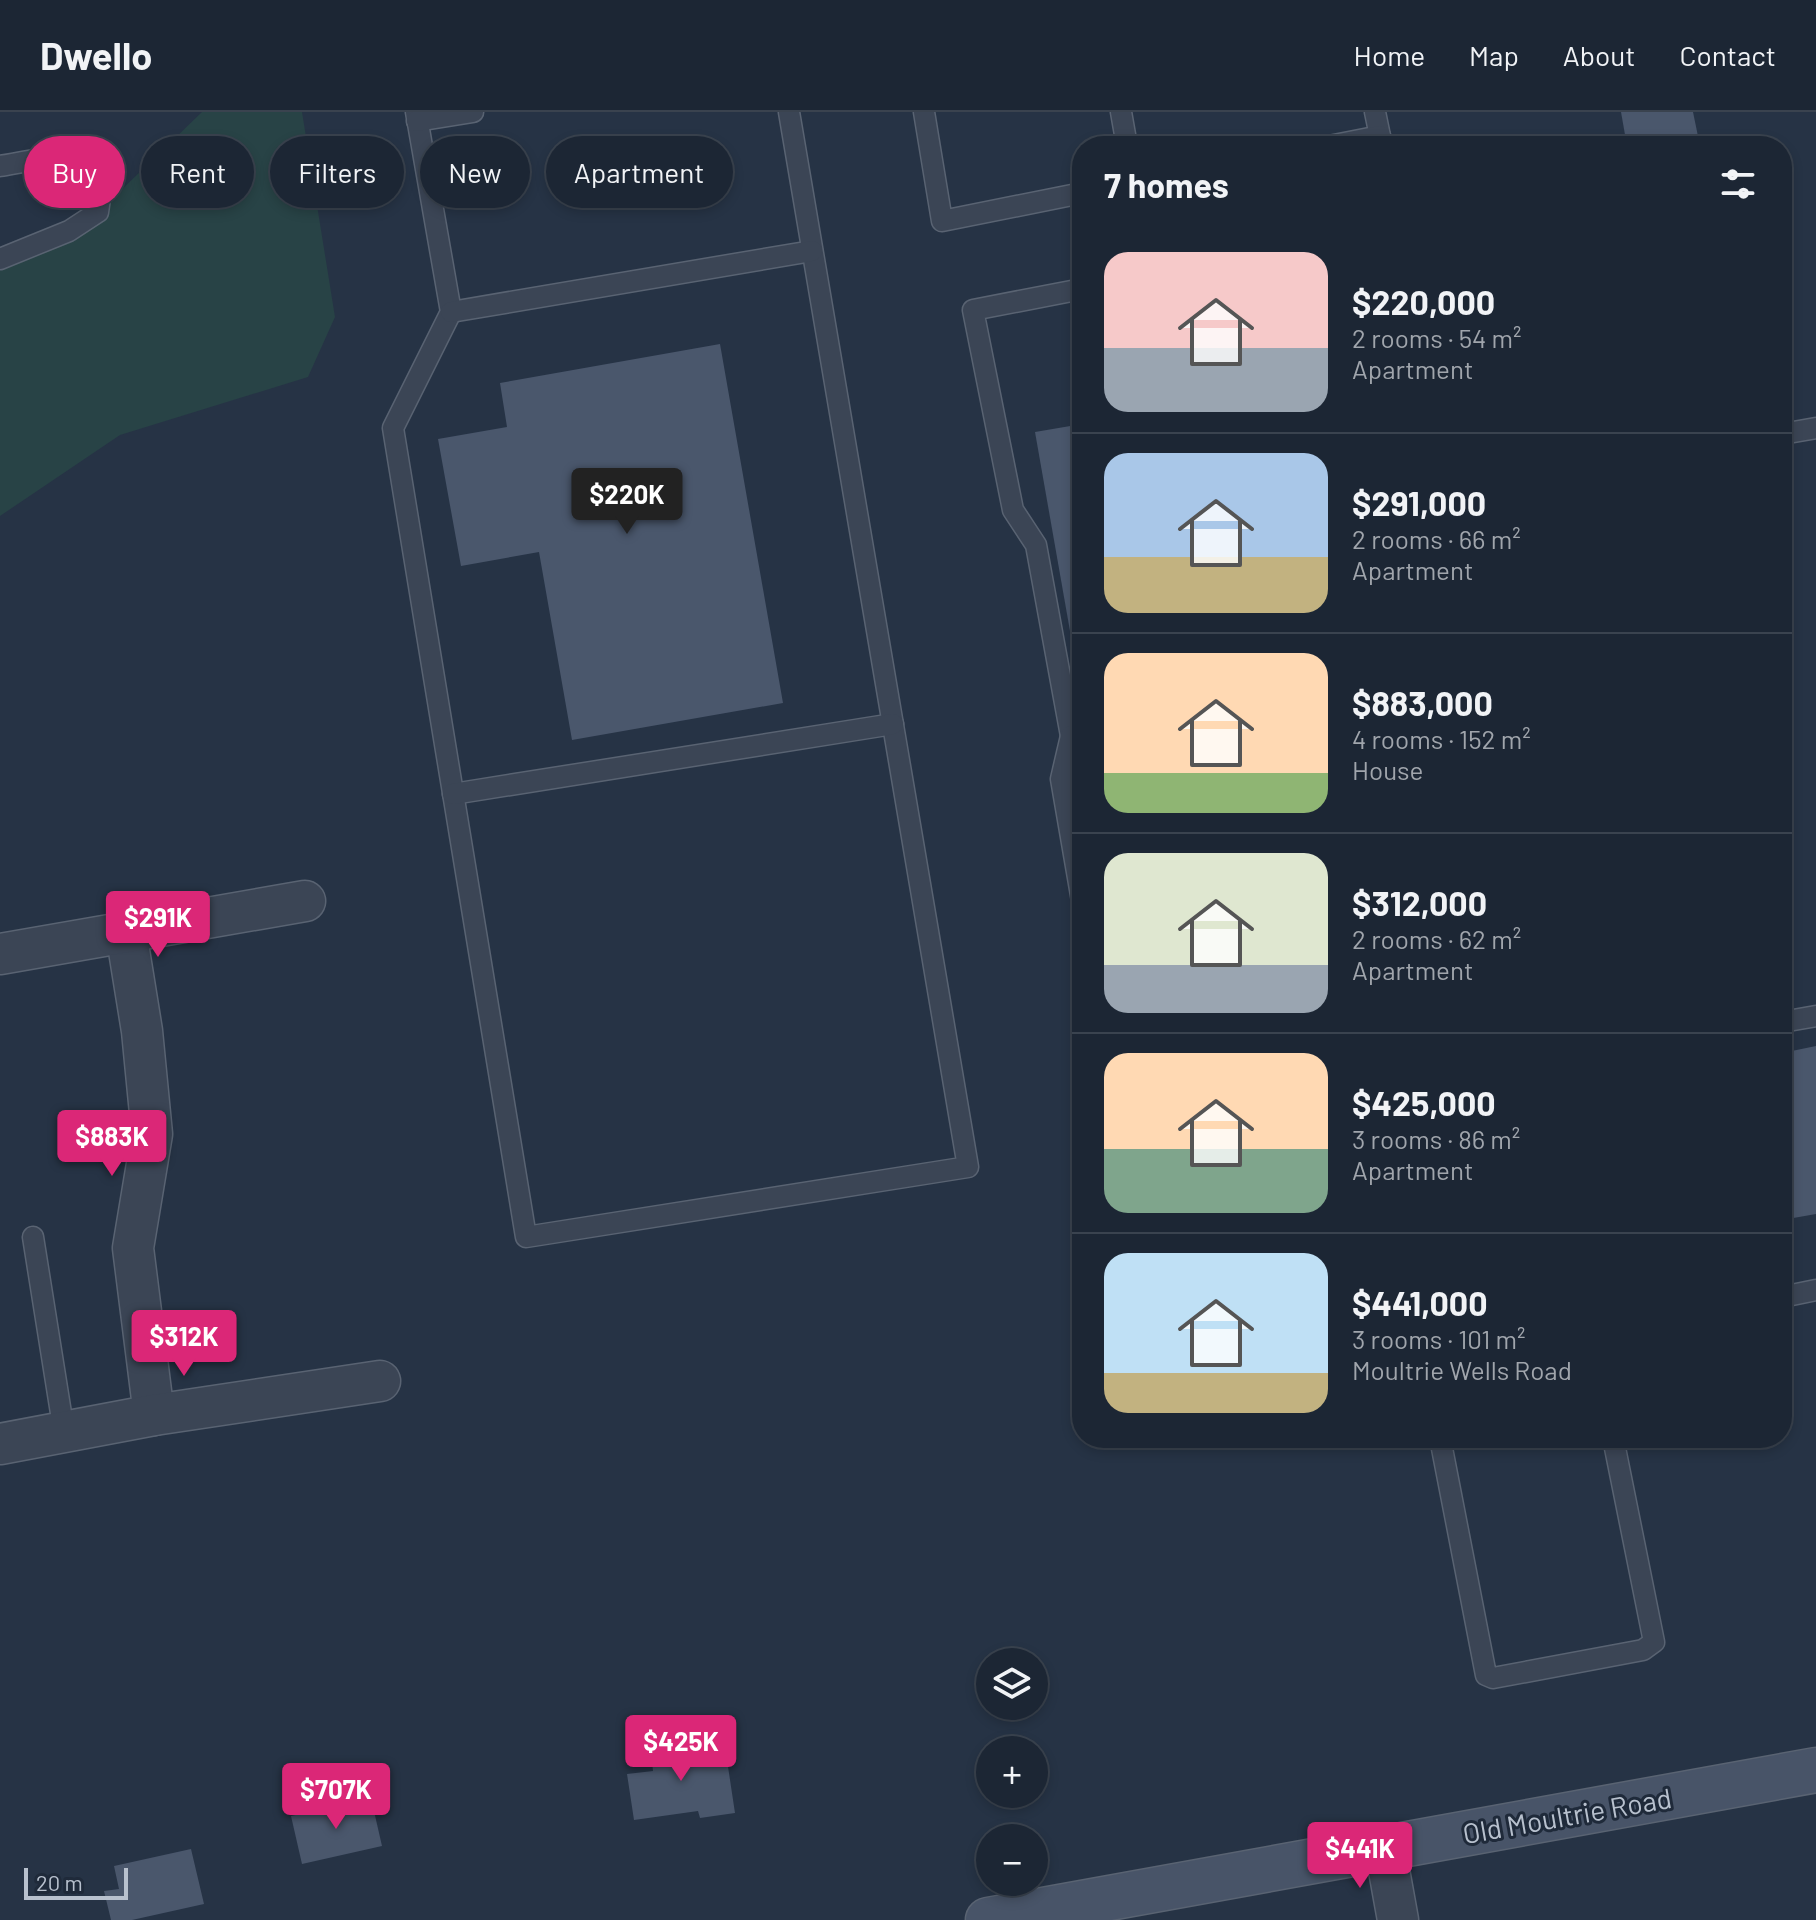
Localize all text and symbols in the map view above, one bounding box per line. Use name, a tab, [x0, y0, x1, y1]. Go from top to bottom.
text: Dwello	[40, 32, 152, 78]
text: Home	[1354, 38, 1425, 72]
text: Map	[1469, 38, 1519, 72]
text: About	[1563, 38, 1635, 72]
text: Contact	[1679, 38, 1776, 72]
chip: Buy	[24, 136, 125, 208]
chip: Rent	[141, 136, 254, 208]
chip: Filters	[270, 136, 404, 208]
chip: New	[420, 136, 530, 208]
chip: Apartment	[546, 136, 733, 208]
icon: filters	[1716, 162, 1760, 206]
text: 7 homes	[1104, 164, 1229, 205]
text: $220,000	[1352, 281, 1495, 322]
icon: home	[1168, 284, 1264, 380]
text: 2 rooms · 54 m²	[1352, 322, 1522, 353]
text: Apartment	[1352, 353, 1473, 384]
pin: $220K	[571, 468, 683, 536]
text: $220K	[589, 478, 665, 509]
text: $291,000	[1352, 482, 1486, 523]
icon: home	[1168, 485, 1264, 581]
text: 2 rooms · 66 m²	[1352, 523, 1521, 554]
text: Apartment	[1352, 554, 1473, 585]
text: $883,000	[1352, 682, 1493, 723]
icon: home	[1168, 685, 1264, 781]
text: 4 rooms · 152 m²	[1352, 723, 1531, 754]
text: House	[1352, 754, 1423, 785]
text: $312,000	[1352, 882, 1487, 923]
icon: home	[1168, 885, 1264, 981]
pin: $291K	[102, 891, 214, 959]
text: $291K	[124, 901, 192, 932]
text: 2 rooms · 62 m²	[1352, 923, 1521, 954]
text: Apartment	[1352, 954, 1473, 985]
text: $425,000	[1352, 1082, 1496, 1123]
icon: home	[1168, 1085, 1264, 1181]
pin: $883K	[56, 1110, 168, 1178]
text: $883K	[75, 1120, 149, 1151]
text: 3 rooms · 86 m²	[1352, 1123, 1520, 1154]
text: Apartment	[1352, 1154, 1473, 1185]
text: $441,000	[1352, 1282, 1488, 1323]
icon: home	[1168, 1285, 1264, 1381]
pin: $312K	[128, 1310, 240, 1378]
text: $312K	[150, 1320, 218, 1351]
text: 3 rooms · 101 m²	[1352, 1323, 1525, 1354]
text: Moultrie Wells Road	[1352, 1354, 1572, 1385]
map controls	[976, 1648, 1048, 1896]
button: layers	[976, 1648, 1048, 1720]
pin: $425K	[625, 1715, 737, 1783]
text: $425K	[643, 1725, 719, 1756]
button: +	[976, 1736, 1048, 1808]
pin: $707K	[280, 1763, 392, 1831]
text: $707K	[300, 1773, 372, 1804]
street label: Old Moultrie Road	[1460, 1780, 1674, 1850]
pin: $441K	[1304, 1822, 1416, 1890]
button: −	[976, 1824, 1048, 1896]
text: $441K	[1325, 1832, 1395, 1863]
scale bar	[24, 1864, 128, 1900]
text: 20 m	[36, 1869, 83, 1895]

